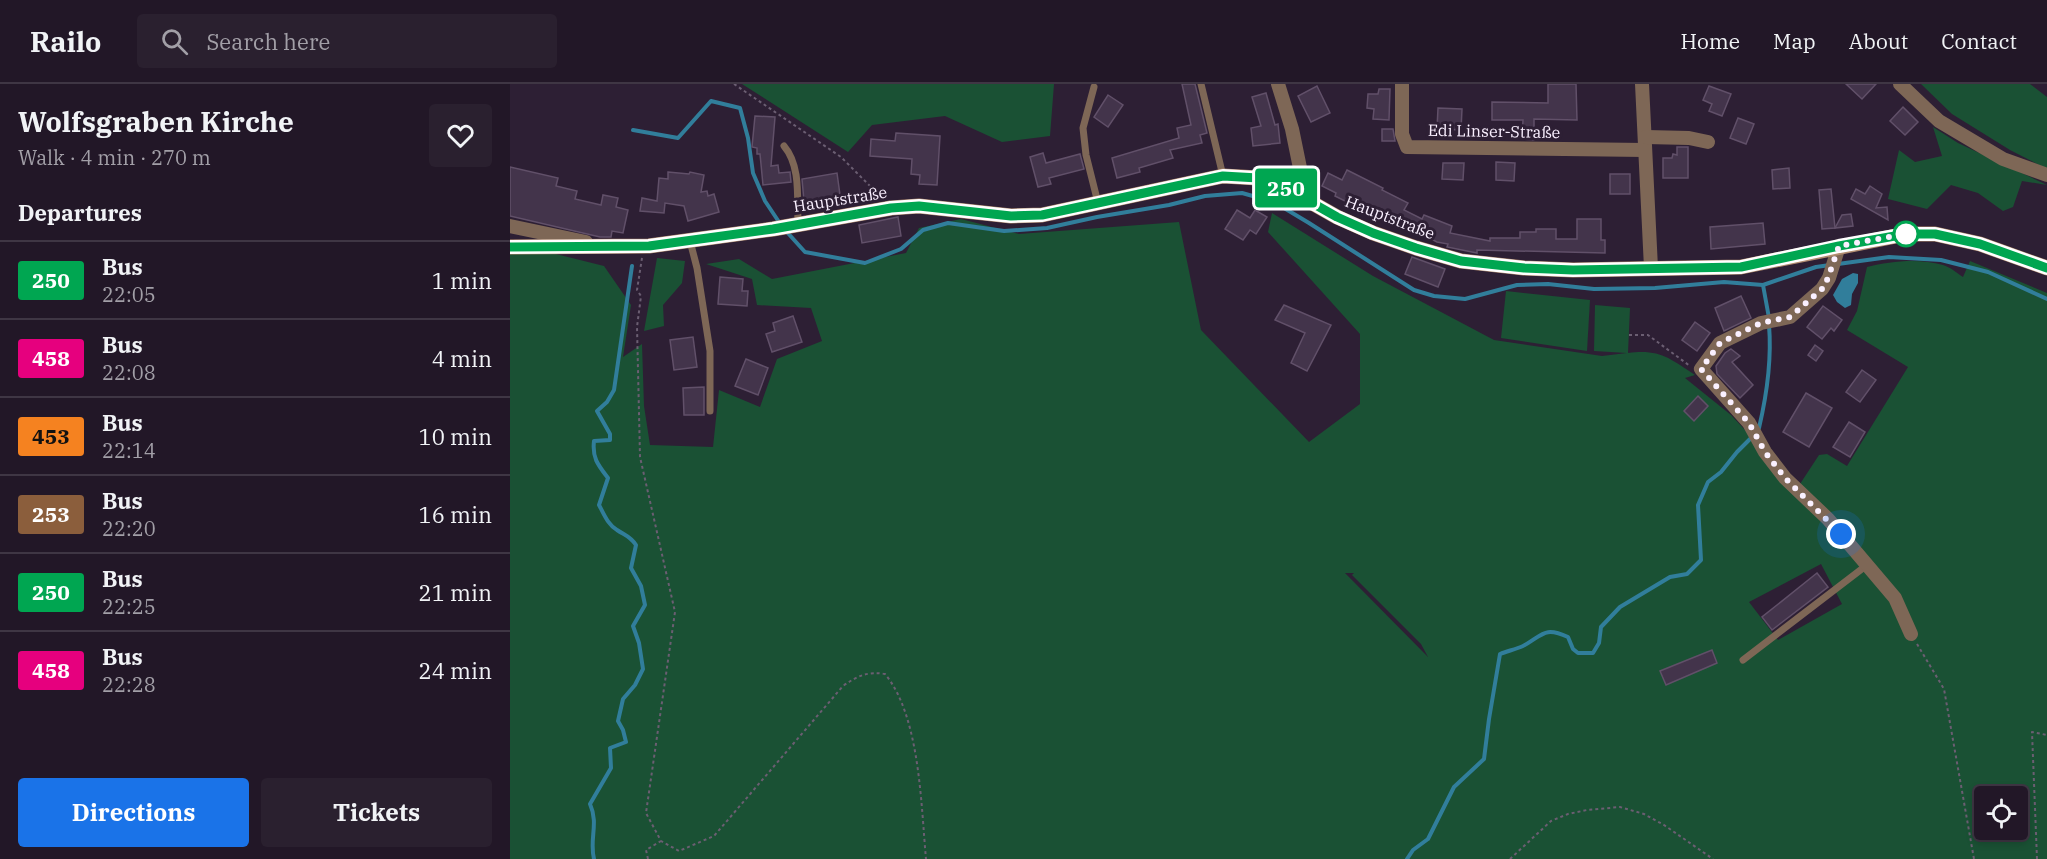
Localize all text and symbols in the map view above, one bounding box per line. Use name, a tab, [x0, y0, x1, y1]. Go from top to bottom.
search box	[137, 14, 557, 68]
text: Railo	[30, 23, 101, 60]
icon: search	[158, 25, 191, 58]
text: Search here	[206, 27, 330, 56]
text: Home	[1680, 27, 1740, 55]
text: Map	[1773, 27, 1816, 55]
text: About	[1849, 27, 1908, 55]
text: Contact	[1941, 27, 2017, 55]
text: Wolfsgraben Kirche	[18, 103, 294, 140]
button: heart	[429, 104, 492, 167]
street label: Edi Linser-Straße	[1428, 120, 1560, 142]
text: Walk · 4 min · 270 m	[18, 144, 211, 171]
line badge: 250	[1252, 168, 1320, 208]
text: 250	[1267, 174, 1305, 202]
street label: Hauptstraße	[792, 182, 888, 216]
street label: Hauptstraße	[1342, 191, 1438, 243]
text: Departures	[18, 198, 142, 227]
unlabelled marker	[1893, 221, 1919, 247]
text: Bus	[102, 252, 143, 281]
text: 250	[32, 266, 70, 294]
text: 1 min	[432, 266, 492, 295]
text: 22:05	[102, 281, 156, 308]
text: Bus	[102, 330, 143, 359]
text: 458	[32, 344, 70, 372]
text: 4 min	[432, 344, 492, 373]
text: 22:08	[102, 359, 156, 386]
text: Bus	[102, 408, 143, 437]
text: 453	[32, 422, 70, 450]
text: 10 min	[419, 422, 492, 451]
text: 22:14	[102, 437, 156, 464]
text: Bus	[102, 486, 143, 515]
text: 253	[32, 500, 70, 528]
text: 16 min	[419, 500, 492, 529]
text: 22:20	[102, 515, 156, 542]
your location	[1826, 519, 1856, 549]
text: Bus	[102, 564, 143, 593]
text: 250	[32, 578, 70, 606]
text: 21 min	[419, 578, 492, 607]
text: 22:25	[102, 593, 156, 620]
text: Bus	[102, 642, 143, 671]
text: 458	[32, 656, 70, 684]
text: 24 min	[419, 656, 492, 685]
text: 22:28	[102, 671, 156, 698]
button: Directions	[18, 778, 249, 847]
button: Tickets	[261, 778, 492, 847]
map controls	[1974, 786, 2028, 840]
button: locate	[1974, 786, 2028, 840]

